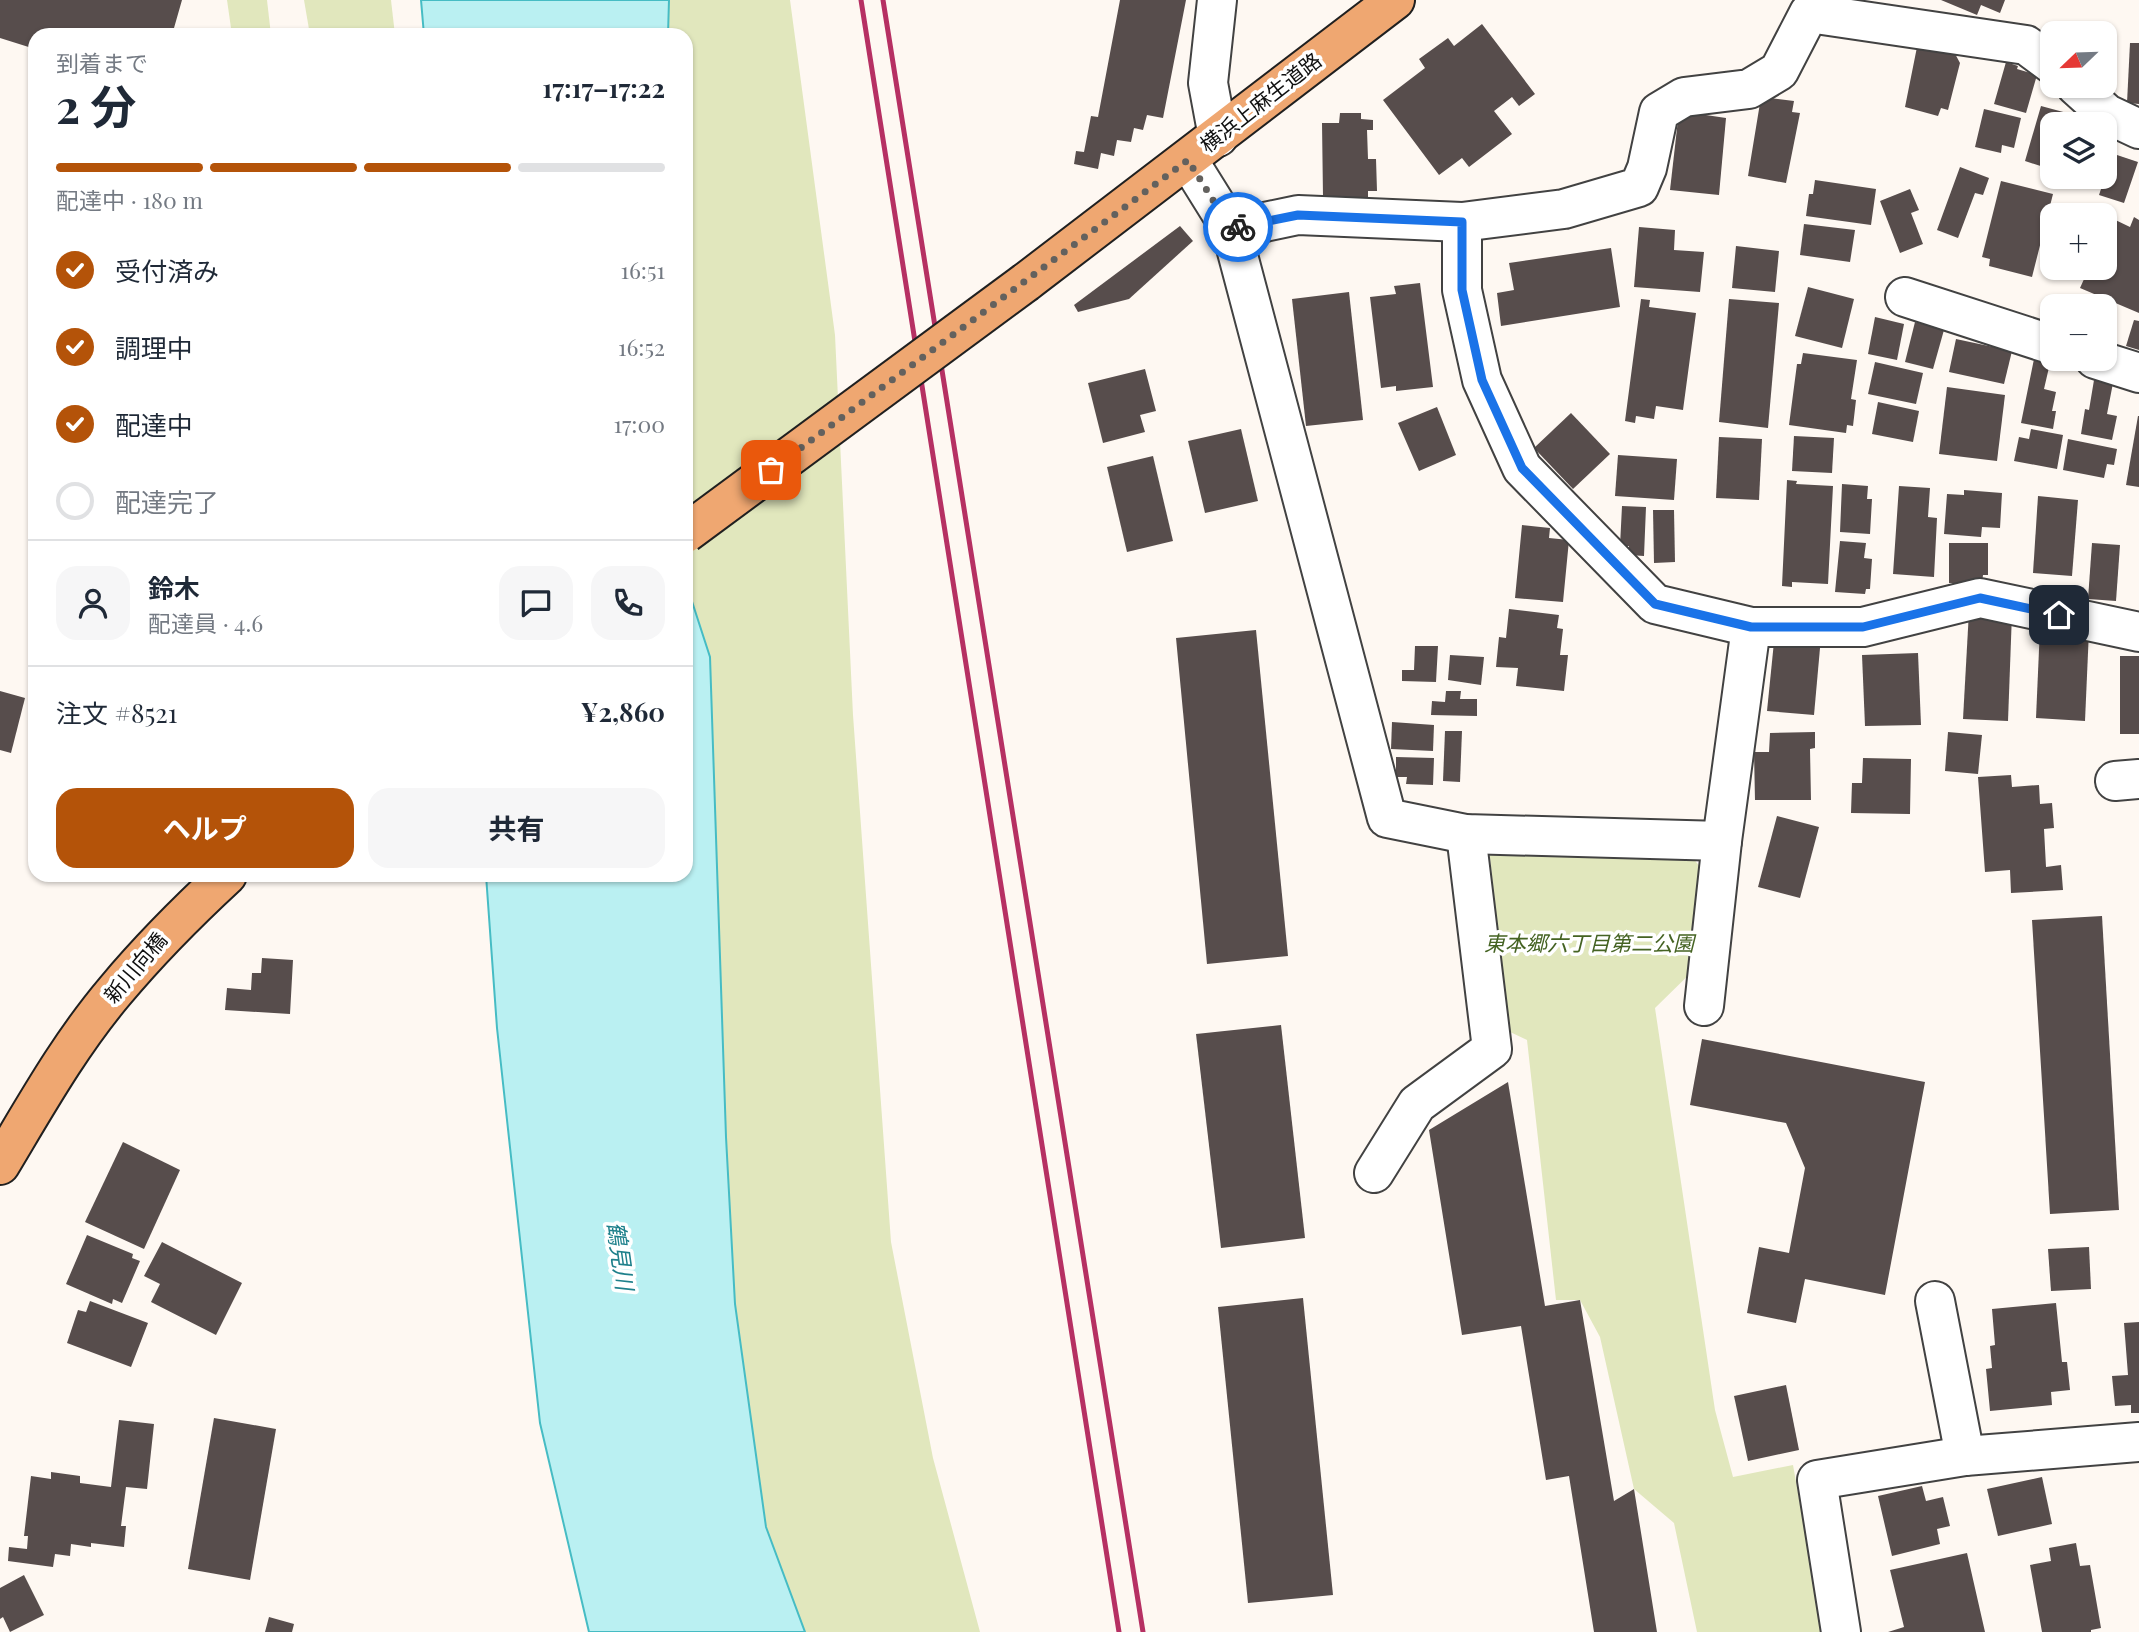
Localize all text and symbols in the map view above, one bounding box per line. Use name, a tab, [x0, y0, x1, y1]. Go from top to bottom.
north arrow	[2040, 21, 2118, 98]
map controls	[2040, 21, 2117, 371]
street label: 横浜上麻生道路	[1193, 45, 1326, 158]
text: 到着まで	[56, 47, 148, 78]
text: 17:17–17:22	[542, 70, 665, 105]
text: 2 分	[56, 74, 136, 136]
button: layers	[2040, 112, 2117, 189]
text: 配達中 · 180 m	[56, 184, 203, 215]
courier	[1203, 192, 1273, 262]
button: +	[2040, 203, 2117, 280]
icon: bike	[1219, 208, 1257, 246]
icon: check	[56, 251, 94, 289]
text: 受付済み	[115, 253, 219, 288]
text: 16:51	[620, 254, 665, 285]
button: −	[2040, 294, 2117, 371]
icon: check	[56, 328, 94, 366]
text: 調理中	[115, 330, 193, 365]
text: 16:52	[618, 331, 665, 362]
icon: check	[56, 405, 94, 443]
text: 配達中	[115, 407, 193, 442]
text: 17:00	[613, 408, 665, 439]
pin	[741, 440, 801, 500]
icon: bag	[752, 451, 790, 489]
text: 配達完了	[115, 484, 219, 519]
button: person	[56, 566, 130, 640]
button: chat	[499, 566, 573, 640]
button: phone	[591, 566, 665, 640]
text: 鈴木	[148, 570, 200, 605]
pin	[2029, 585, 2089, 645]
icon: home	[2040, 596, 2078, 634]
text: 配達員 · 4.6	[148, 607, 263, 638]
text: ¥2,860	[581, 694, 665, 729]
text: 注文 #8521	[56, 695, 177, 730]
button: ヘルプ	[56, 788, 354, 868]
button: 共有	[368, 788, 665, 868]
street label: 新川向橋	[97, 926, 172, 1008]
park label: 東本郷六丁目第二公園	[1484, 928, 1697, 956]
water label: 鶴見川	[601, 1219, 642, 1295]

